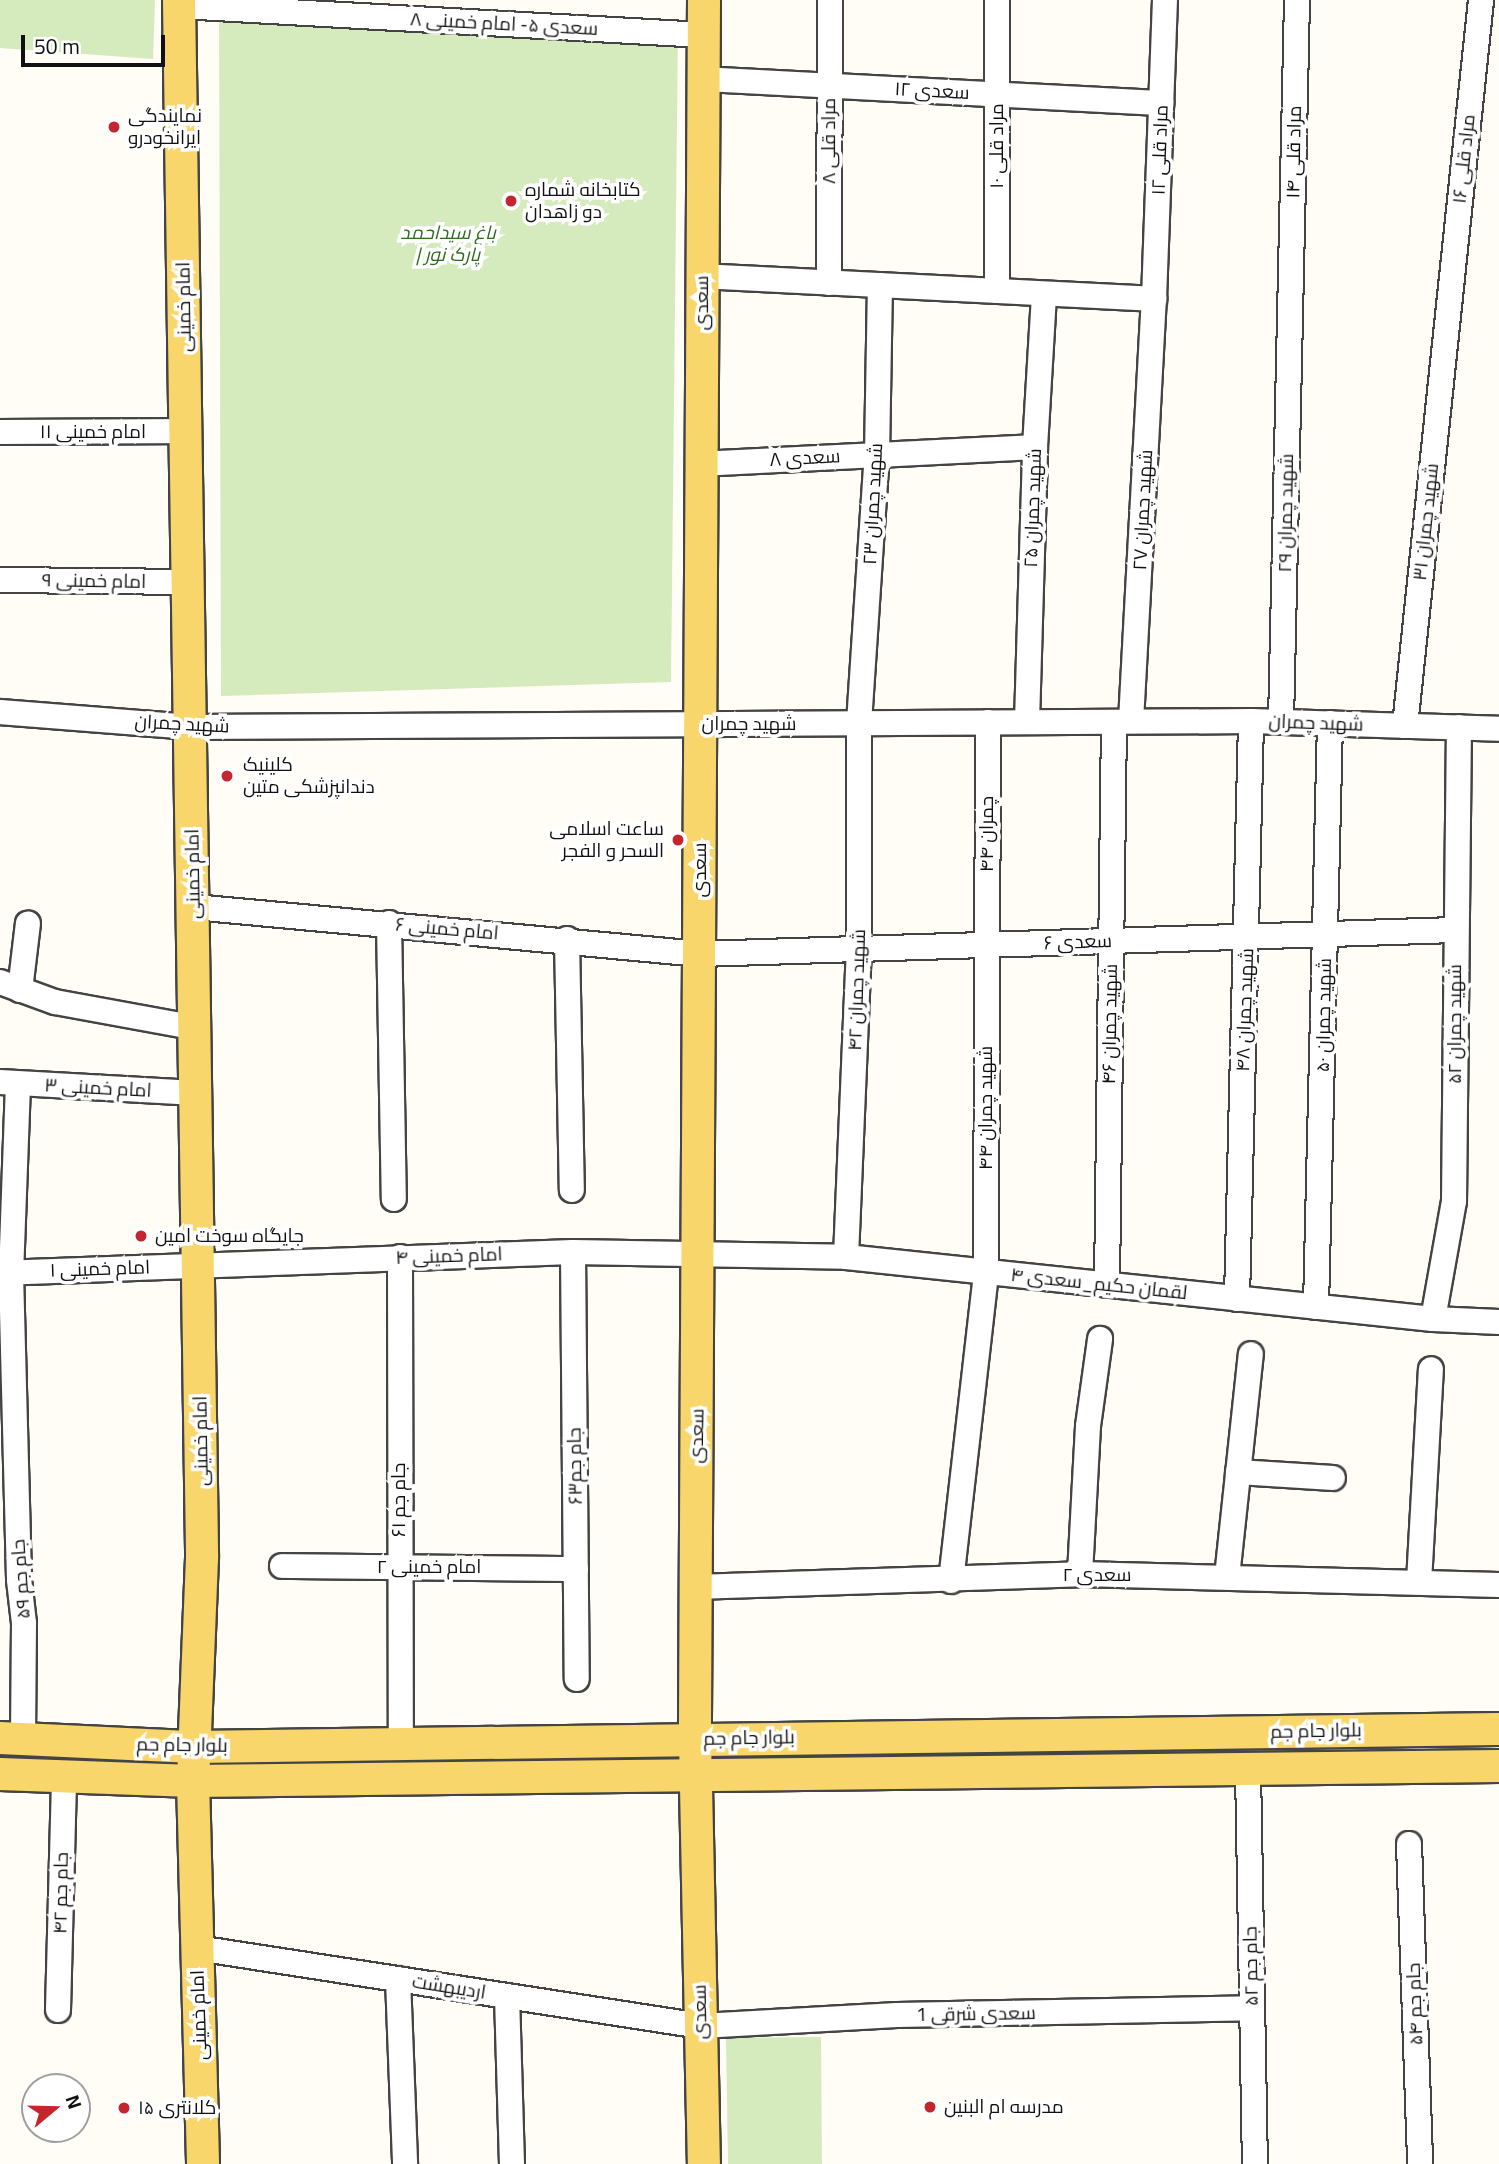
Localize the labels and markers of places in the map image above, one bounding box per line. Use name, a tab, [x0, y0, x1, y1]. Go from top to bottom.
place label: نمایندگی ایرانخودرو	[128, 105, 202, 149]
marker: نمایندگی ایرانخودرو	[106, 119, 122, 135]
place label: کتابخانه شماره دو زاهدان	[525, 179, 641, 223]
marker: کتابخانه شماره دو زاهدان	[503, 193, 519, 209]
place label: کلینیک دندانپزشکی متین	[243, 754, 375, 798]
marker: کلینیک دندانپزشکی متین	[217, 766, 237, 786]
place label: ساعت اسلامی السحر و الفجر	[549, 818, 664, 862]
marker: ساعت اسلامی السحر و الفجر	[670, 832, 686, 848]
place label: جایگاه سوخت امین	[155, 1225, 304, 1247]
marker: جایگاه سوخت امین	[133, 1228, 149, 1244]
place label: مدرسه ام البنین	[944, 2096, 1064, 2118]
place label: کلانتری ۱۵	[138, 2097, 216, 2119]
marker: مدرسه ام البنین	[922, 2099, 938, 2115]
marker: کلانتری ۱۵	[116, 2100, 132, 2116]

